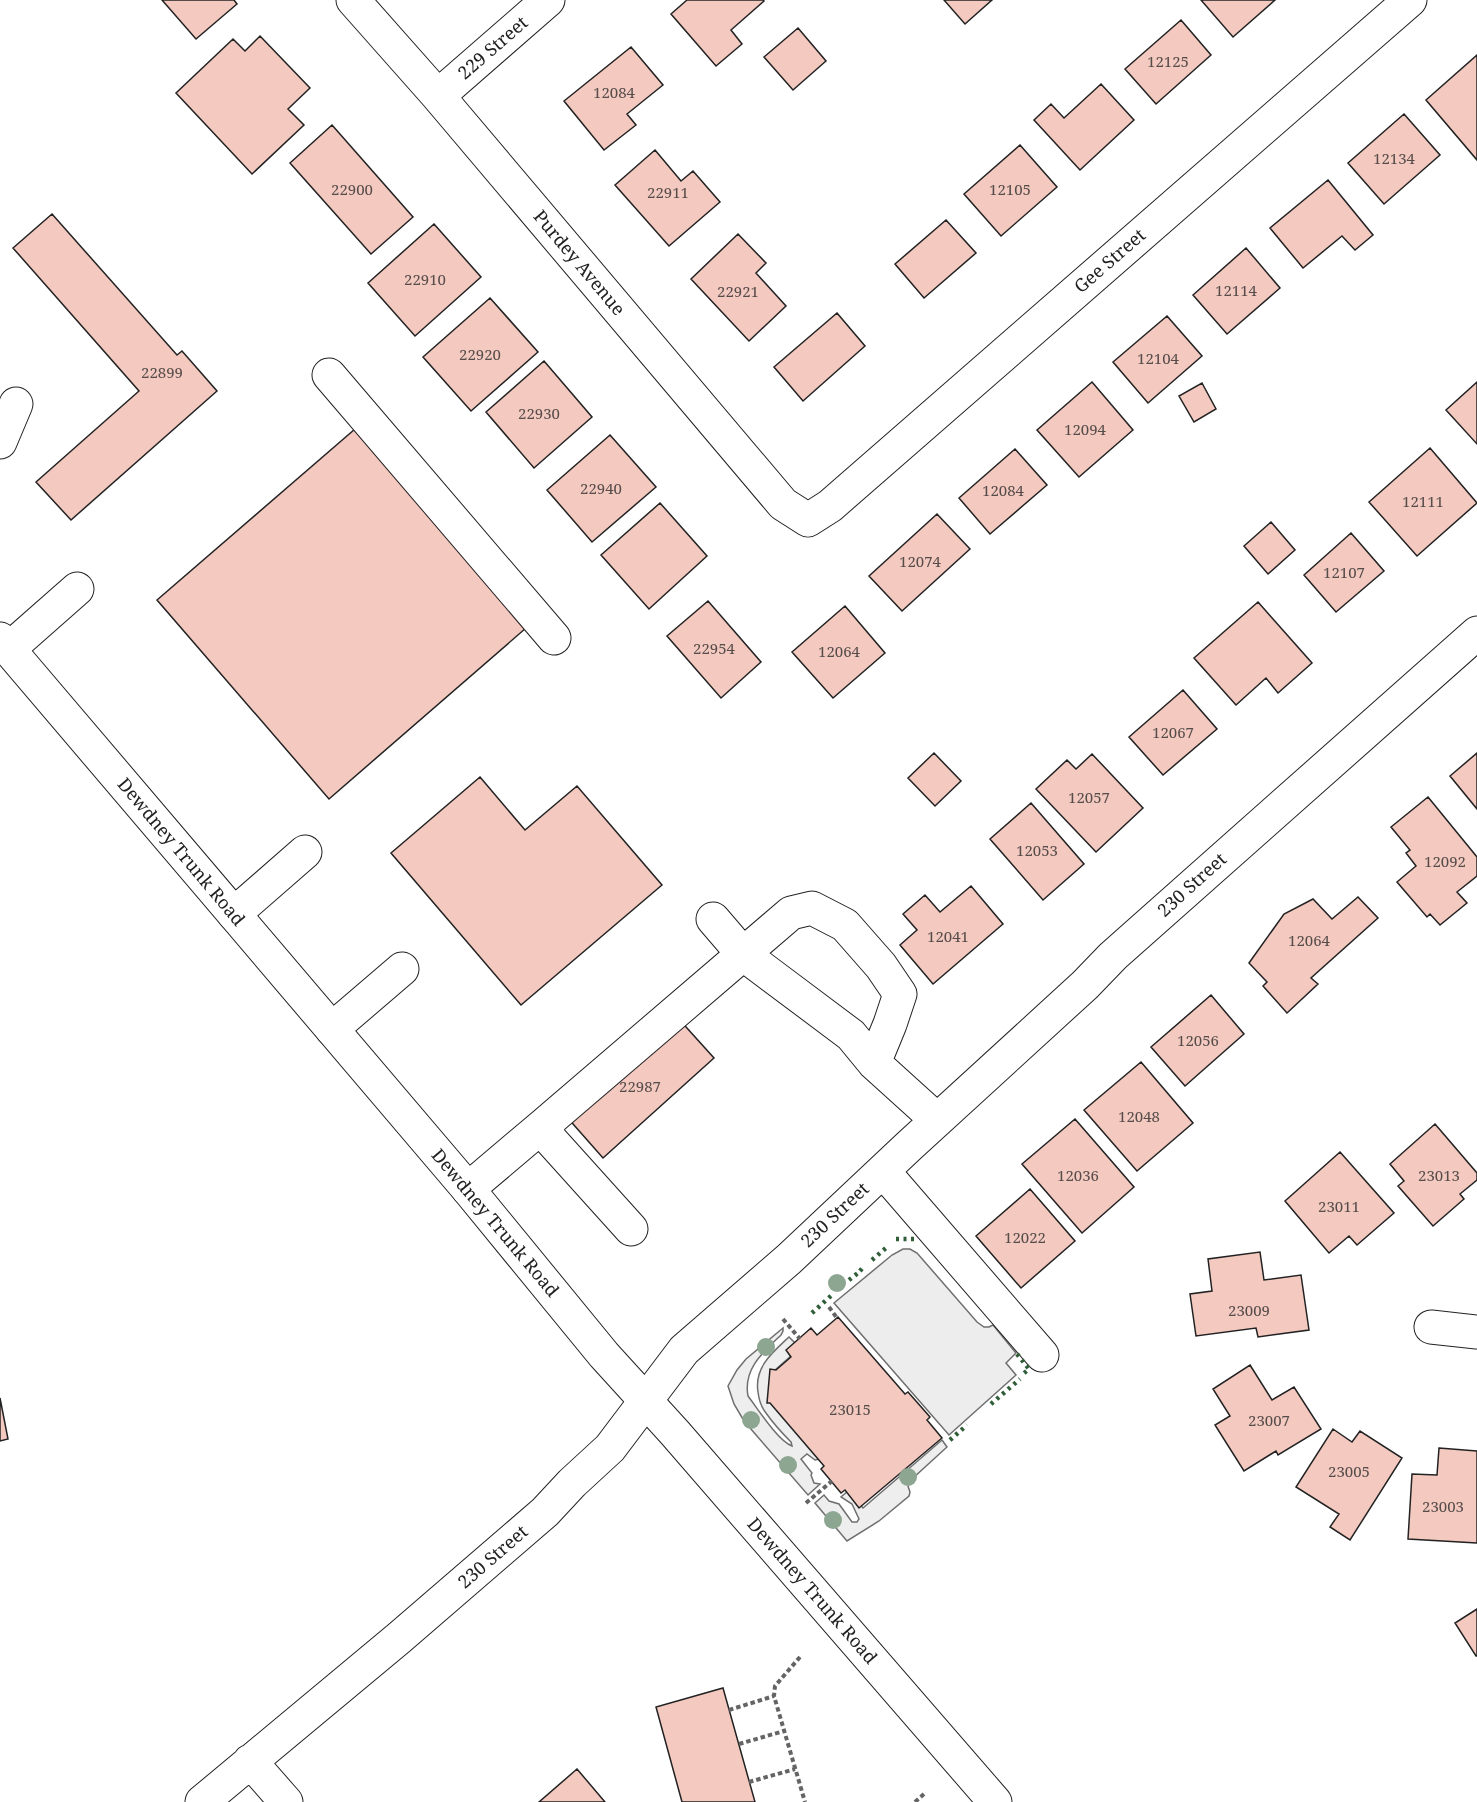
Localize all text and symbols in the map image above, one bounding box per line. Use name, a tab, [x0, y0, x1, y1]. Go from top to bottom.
street label: 229 Street	[452, 10, 532, 84]
house number: 12125	[1147, 51, 1189, 71]
house number: 12084	[593, 82, 636, 102]
house number: 12134	[1373, 148, 1416, 168]
house number: 22900	[331, 179, 373, 199]
house number: 12105	[989, 179, 1031, 199]
house number: 22911	[647, 182, 689, 202]
street label: Purdey Avenue	[529, 205, 631, 320]
street label: Gee Street	[1069, 223, 1150, 298]
house number: 22910	[404, 269, 446, 289]
house number: 12114	[1215, 280, 1258, 300]
house number: 22921	[717, 281, 759, 301]
house number: 22920	[459, 344, 501, 364]
house number: 12104	[1137, 348, 1180, 368]
house number: 22899	[141, 362, 183, 382]
house number: 22930	[518, 403, 560, 423]
house number: 12094	[1064, 419, 1107, 439]
house number: 22940	[580, 478, 622, 498]
house number: 12084	[982, 480, 1025, 500]
house number: 12111	[1402, 491, 1444, 511]
house number: 12074	[899, 551, 942, 571]
house number: 12107	[1323, 562, 1365, 582]
house number: 22954	[693, 638, 736, 658]
house number: 12064	[818, 641, 861, 661]
house number: 12067	[1152, 722, 1194, 742]
street label: Dewdney Trunk Road	[113, 772, 251, 931]
house number: 12057	[1068, 787, 1110, 807]
house number: 12053	[1016, 840, 1058, 860]
street label: 230 Street	[1152, 847, 1231, 922]
house number: 12092	[1424, 851, 1466, 871]
house number: 12041	[927, 926, 969, 946]
house number: 12064	[1288, 930, 1331, 950]
house number: 12056	[1177, 1030, 1219, 1050]
house number: 22987	[619, 1076, 661, 1096]
house number: 12048	[1118, 1106, 1160, 1126]
street label: Dewdney Trunk Road	[427, 1143, 565, 1302]
house number: 12036	[1057, 1165, 1099, 1185]
house number: 23013	[1418, 1165, 1460, 1185]
street label: 230 Street	[795, 1176, 874, 1252]
house number: 23011	[1318, 1196, 1360, 1216]
house number: 12022	[1004, 1227, 1046, 1247]
house number: 23009	[1228, 1300, 1270, 1320]
house number: 23015	[829, 1399, 871, 1419]
house number: 23007	[1248, 1410, 1290, 1430]
house number: 23005	[1328, 1461, 1370, 1481]
house number: 23003	[1422, 1496, 1464, 1516]
street label: Dewdney Trunk Road	[743, 1512, 883, 1669]
street label: 230 Street	[452, 1519, 532, 1593]

